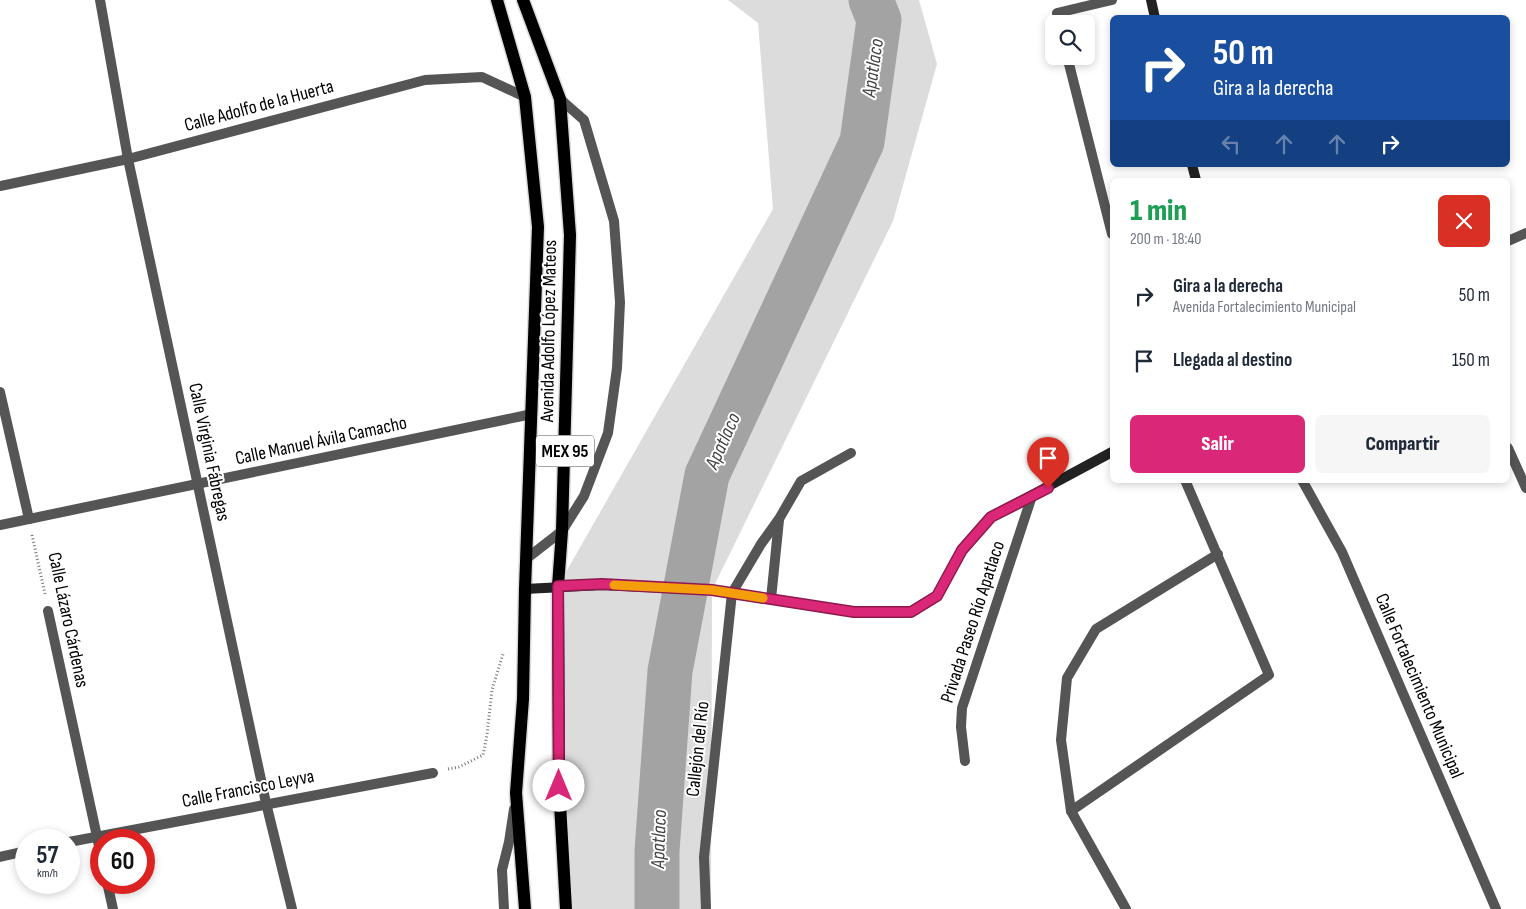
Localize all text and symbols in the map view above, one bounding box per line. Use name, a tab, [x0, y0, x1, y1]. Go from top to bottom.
map controls	[1045, 15, 1095, 65]
button: search	[1045, 15, 1095, 65]
text: 50 m	[1213, 32, 1274, 75]
icon: right	[1130, 35, 1195, 100]
water label: Apatlaco	[857, 37, 889, 100]
street label: Calle Adolfo de la Huerta	[182, 75, 336, 137]
text: Gira a la derecha	[1213, 75, 1334, 102]
icon: left	[1217, 130, 1245, 158]
icon: ahead	[1270, 130, 1298, 158]
icon: ahead	[1323, 130, 1351, 158]
icon: right	[1376, 130, 1404, 158]
text: 1 min	[1130, 193, 1187, 229]
button: close	[1438, 195, 1490, 247]
text: 200 m · 18:40	[1130, 230, 1201, 249]
street label: Avenida Adolfo López Mateos	[536, 239, 562, 423]
text: Gira a la derecha	[1173, 275, 1283, 298]
icon: right	[1130, 282, 1158, 310]
text: 50 m	[1459, 284, 1490, 307]
text: Avenida Fortalecimiento Municipal	[1173, 298, 1356, 317]
icon: arrive	[1130, 347, 1158, 375]
text: Llegada al destino	[1173, 349, 1292, 372]
text: 150 m	[1452, 349, 1490, 372]
street label: Calle Virginia Fábregas	[183, 381, 235, 523]
water label: Apatlaco	[700, 409, 746, 474]
street label: Calle Manuel Ávila Camacho	[233, 412, 409, 470]
button: Salir	[1130, 415, 1305, 473]
button: Compartir	[1315, 415, 1490, 473]
road number: MEX 95	[536, 436, 594, 466]
pin	[1027, 437, 1069, 488]
icon: arrive	[1034, 444, 1062, 472]
street label: Privada Paseo Río Apatlaco	[936, 538, 1010, 706]
street label: Calle Lázaro Cárdenas	[42, 550, 94, 690]
street label: Calle Fortalecimiento Municipal	[1370, 590, 1468, 782]
street label: Callejón del Río	[682, 700, 714, 798]
position arrow	[532, 759, 584, 811]
street label: Calle Francisco Leyva	[180, 765, 316, 813]
water label: Apatlaco	[646, 809, 672, 870]
speed limit sign: 60	[90, 829, 155, 894]
text: 57	[37, 840, 58, 871]
text: km/h	[37, 866, 58, 881]

